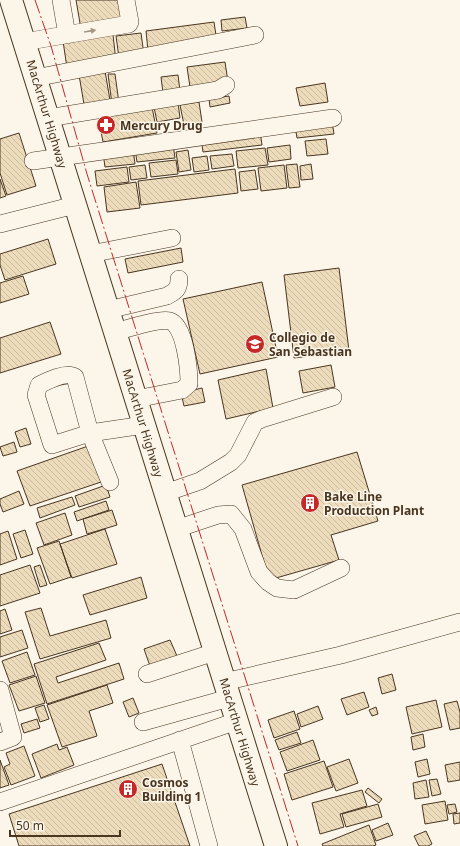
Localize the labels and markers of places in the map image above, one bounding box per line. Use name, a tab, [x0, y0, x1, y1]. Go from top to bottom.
pharmacy icon: Mercury Drug	[95, 114, 117, 136]
place label: Mercury Drug	[120, 117, 202, 134]
place label: Collegio de San Sebastian	[269, 329, 352, 360]
school or university icon: Collegio de San Sebastian	[244, 333, 266, 355]
place label: Bake Line Production Plant	[324, 488, 424, 519]
building icon: Bake Line Production Plant	[299, 492, 321, 514]
place label: Cosmos Building 1	[142, 774, 202, 805]
building icon: Cosmos Building 1	[117, 778, 139, 800]

